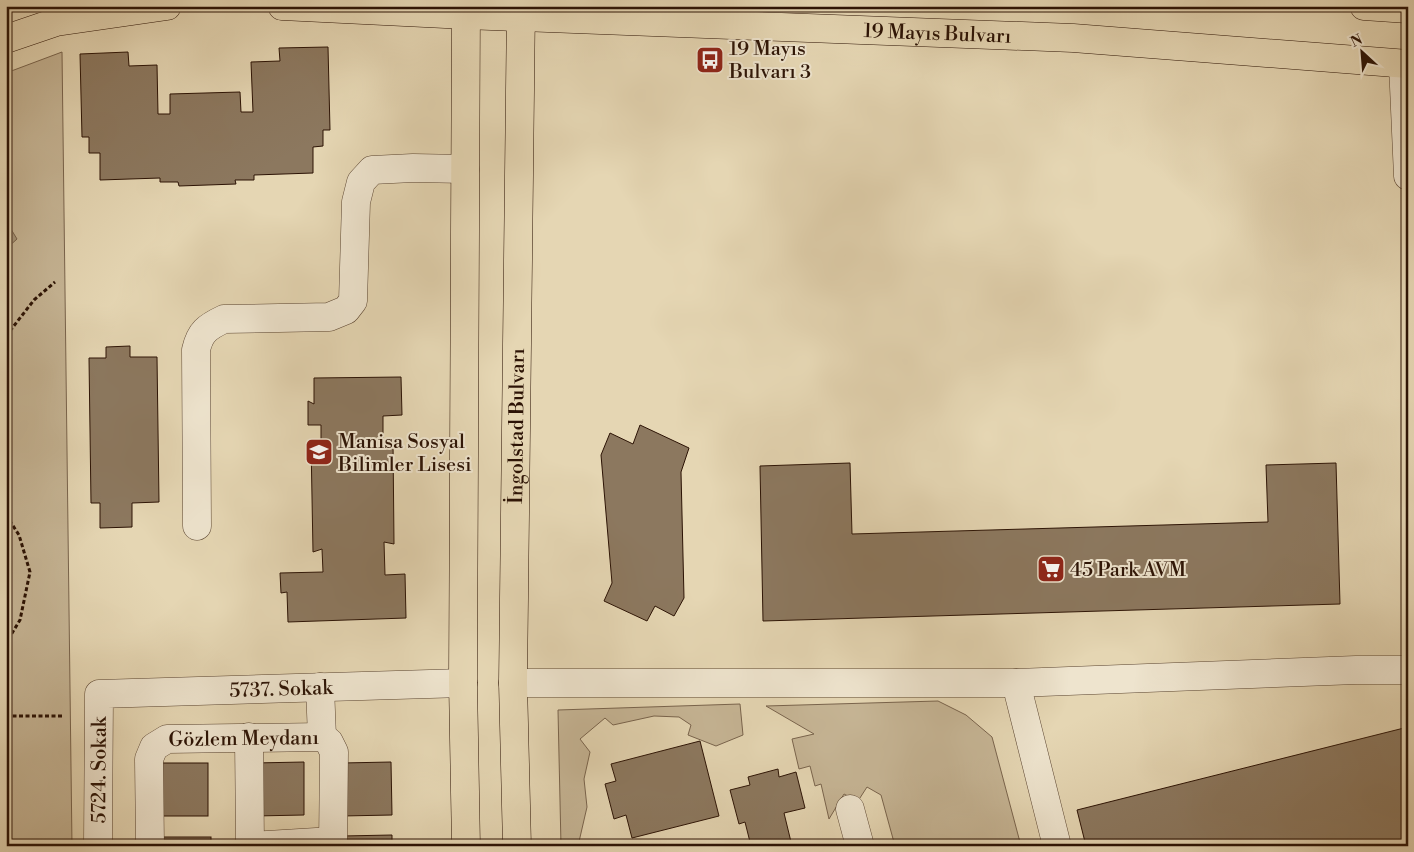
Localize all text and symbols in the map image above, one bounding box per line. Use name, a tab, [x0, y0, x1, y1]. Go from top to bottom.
street label: 19 Mayıs Bulvarı	[863, 19, 1012, 50]
north arrow	[1336, 28, 1386, 78]
text: N	[1348, 31, 1366, 52]
place label: 19 Mayıs Bulvarı 3	[728, 37, 811, 85]
bus stop icon: 19 Mayıs Bulvarı 3	[695, 45, 725, 75]
street label: İngolstad Bulvarı	[503, 348, 531, 504]
place label: Manisa Sosyal Bilimler Lisesi	[337, 430, 472, 478]
school or university icon: Manisa Sosyal Bilimler Lisesi	[304, 437, 334, 467]
supermarket icon: 45 Park AVM	[1036, 554, 1066, 584]
place label: 45 Park AVM	[1070, 558, 1187, 583]
street label: 5737. Sokak	[229, 676, 335, 704]
street label: 5724. Sokak	[87, 715, 113, 823]
street label: Gözlem Meydanı	[168, 726, 320, 753]

